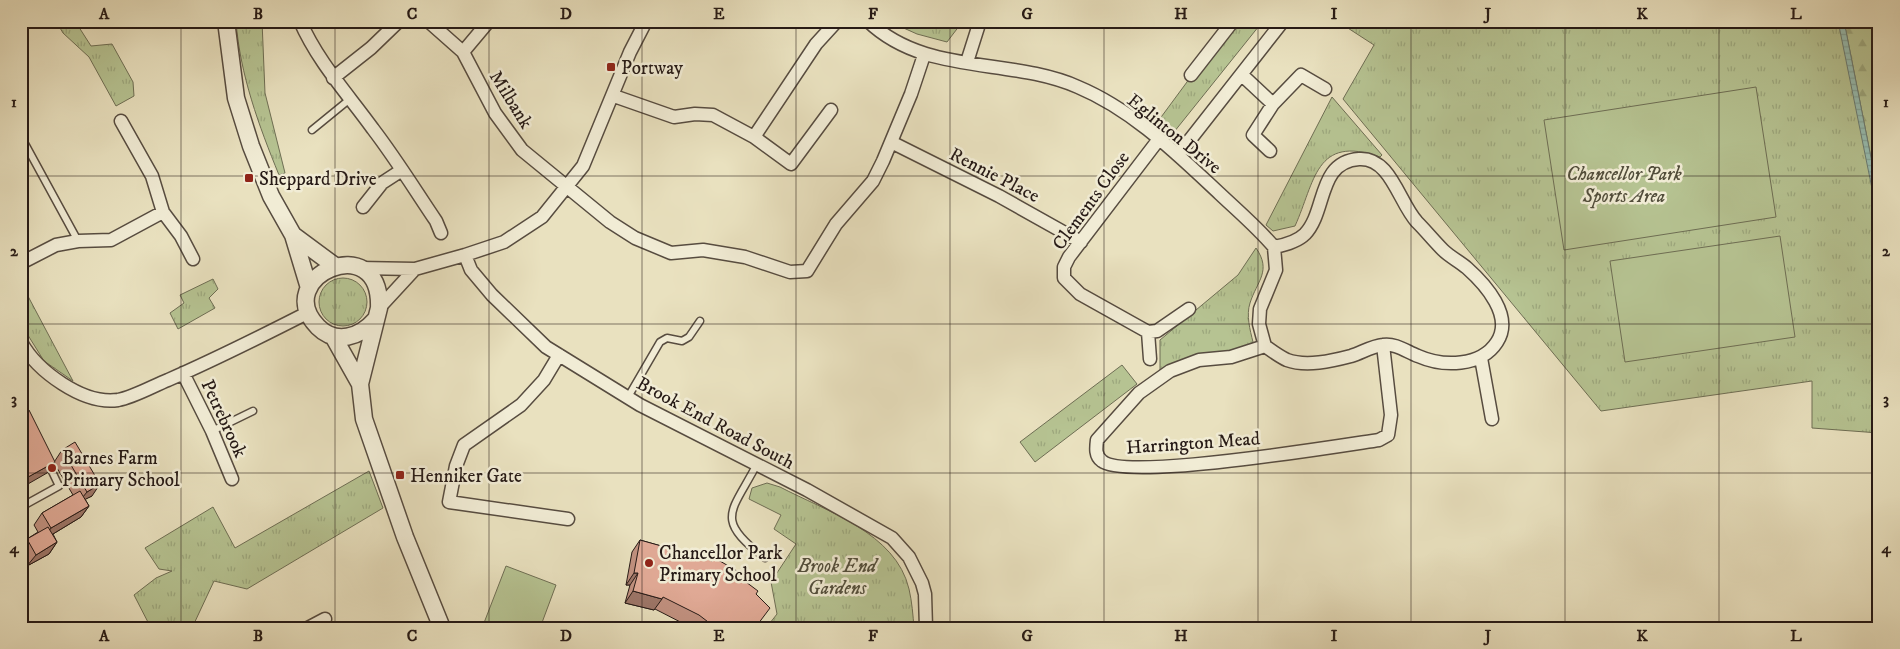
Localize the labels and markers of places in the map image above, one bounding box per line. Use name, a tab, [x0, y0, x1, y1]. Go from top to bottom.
place label: Portway	[621, 57, 684, 80]
marker: Portway	[605, 61, 617, 73]
place label: Sheppard Drive	[259, 168, 377, 191]
marker: Sheppard Drive	[243, 172, 255, 184]
place label: Barnes Farm Primary School	[62, 447, 180, 492]
marker: Barnes Farm Primary School	[46, 462, 58, 474]
place label: Henniker Gate	[410, 465, 522, 488]
marker: Henniker Gate	[394, 469, 406, 481]
place label: Chancellor Park Primary School	[659, 542, 783, 587]
marker: Chancellor Park Primary School	[643, 557, 655, 569]

